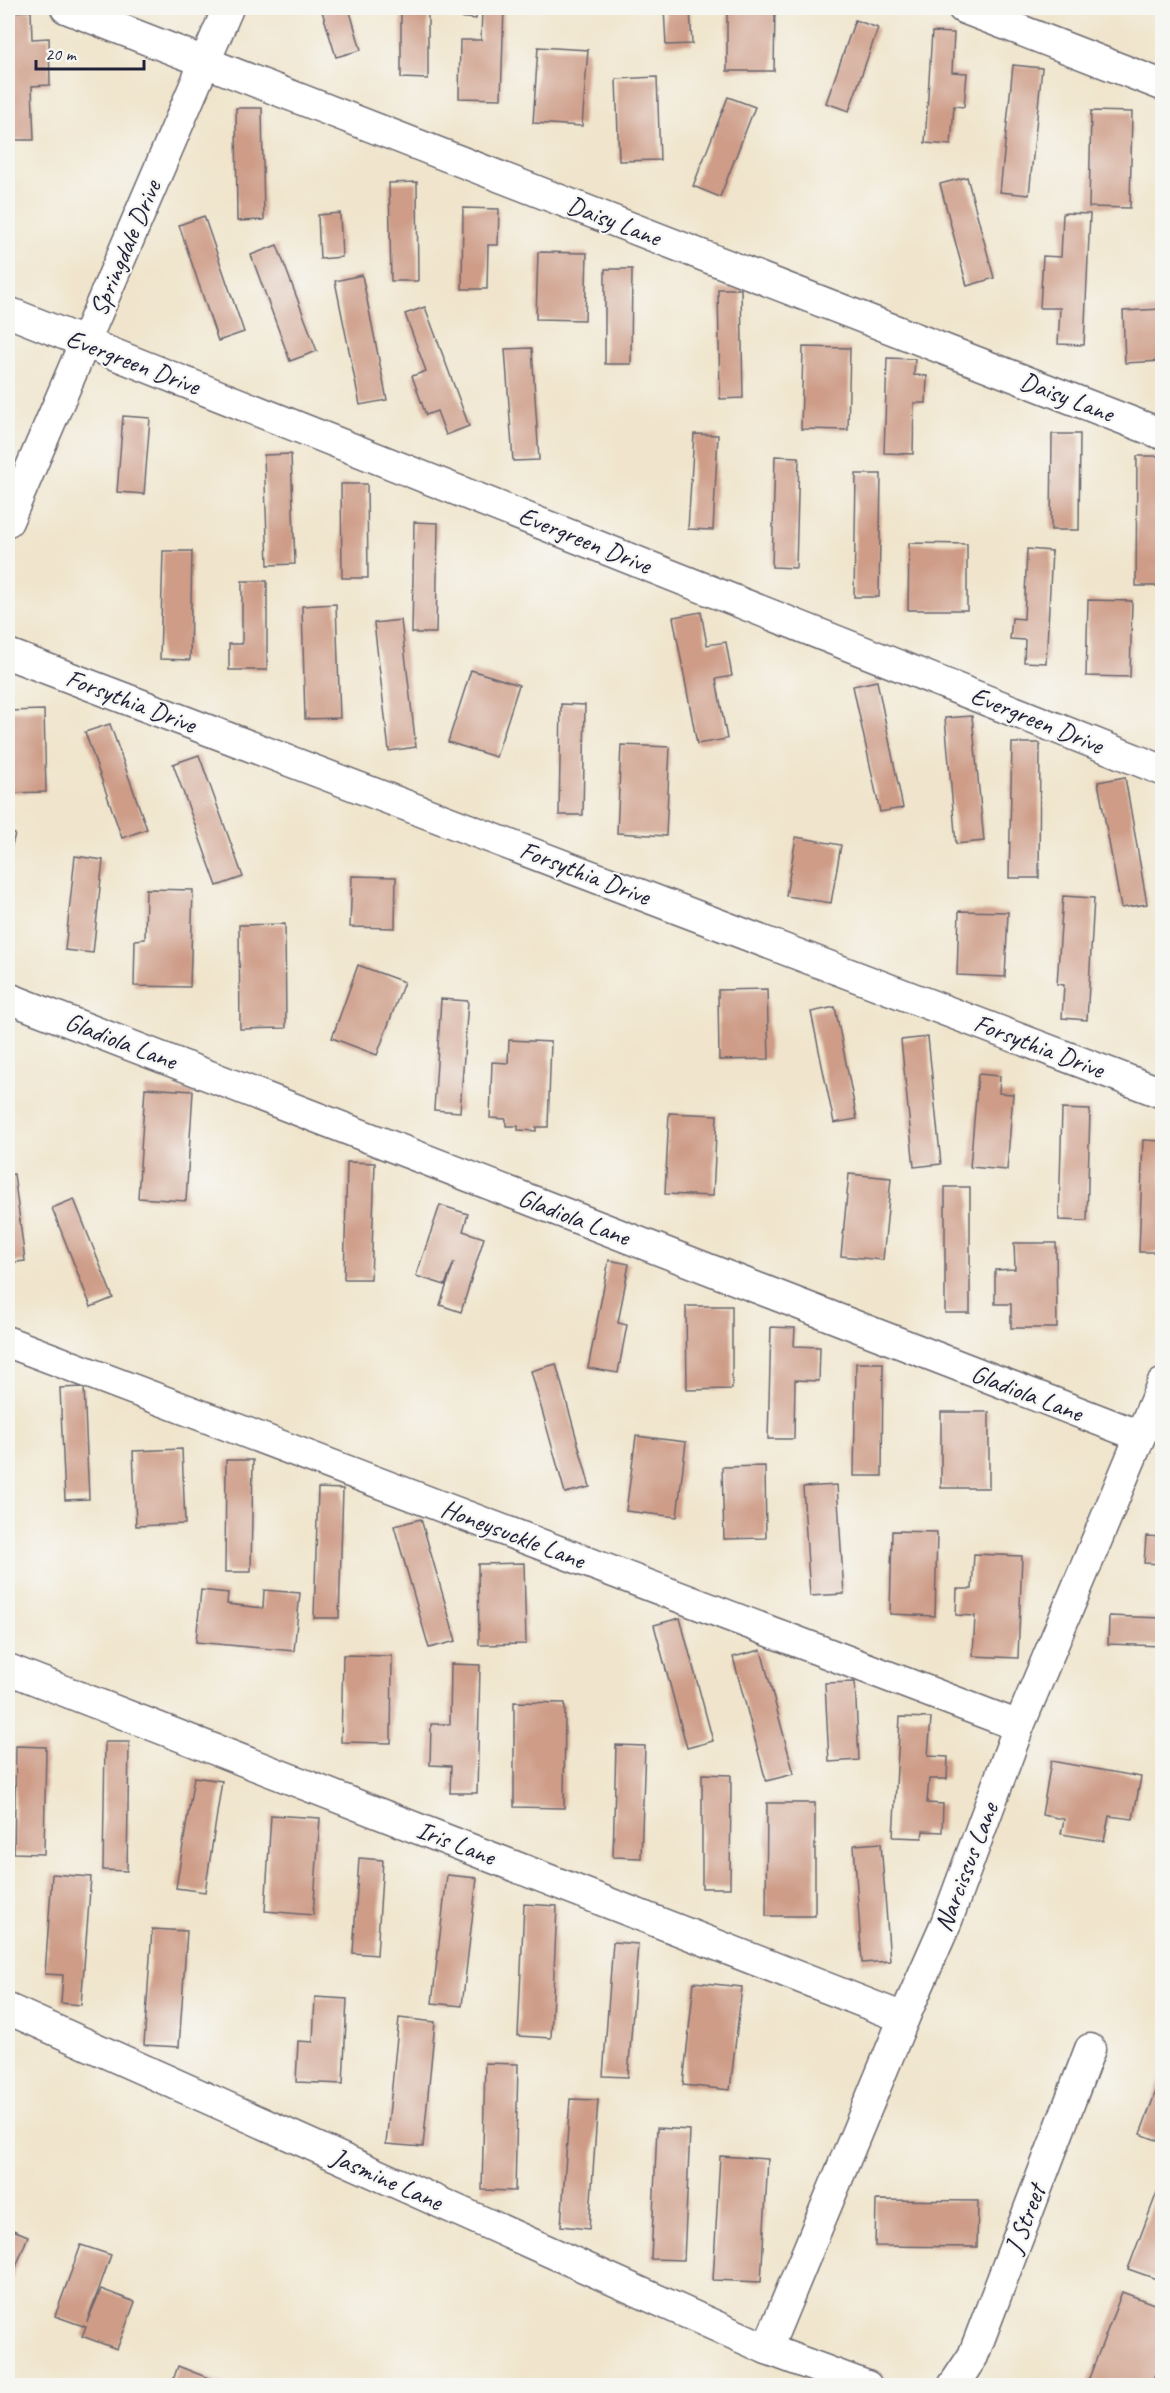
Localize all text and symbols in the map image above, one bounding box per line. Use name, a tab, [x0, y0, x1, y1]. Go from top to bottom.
scale bar	[36, 33, 144, 71]
text: 20 m	[45, 43, 78, 65]
street label: Springdale Drive	[82, 174, 169, 321]
street label: Daisy Lane	[563, 188, 668, 255]
street label: Evergreen Drive	[62, 322, 206, 403]
street label: Daisy Lane	[1016, 364, 1121, 431]
street label: Evergreen Drive	[514, 498, 657, 582]
street label: Forsythia Drive	[61, 661, 202, 741]
street label: Evergreen Drive	[966, 678, 1109, 762]
street label: Forsythia Drive	[515, 833, 656, 913]
street label: Gladiola Lane	[61, 1005, 183, 1078]
street label: Forsythia Drive	[969, 1006, 1110, 1086]
street label: Gladiola Lane	[514, 1181, 636, 1254]
street label: Gladiola Lane	[967, 1357, 1089, 1430]
street label: Honeysuckle Lane	[437, 1492, 591, 1577]
street label: Narcissus Lane	[926, 1796, 1006, 1936]
street label: Iris Lane	[412, 1813, 501, 1874]
street label: Jasmine Lane	[325, 2139, 449, 2219]
street label: J Street	[996, 2177, 1054, 2260]

